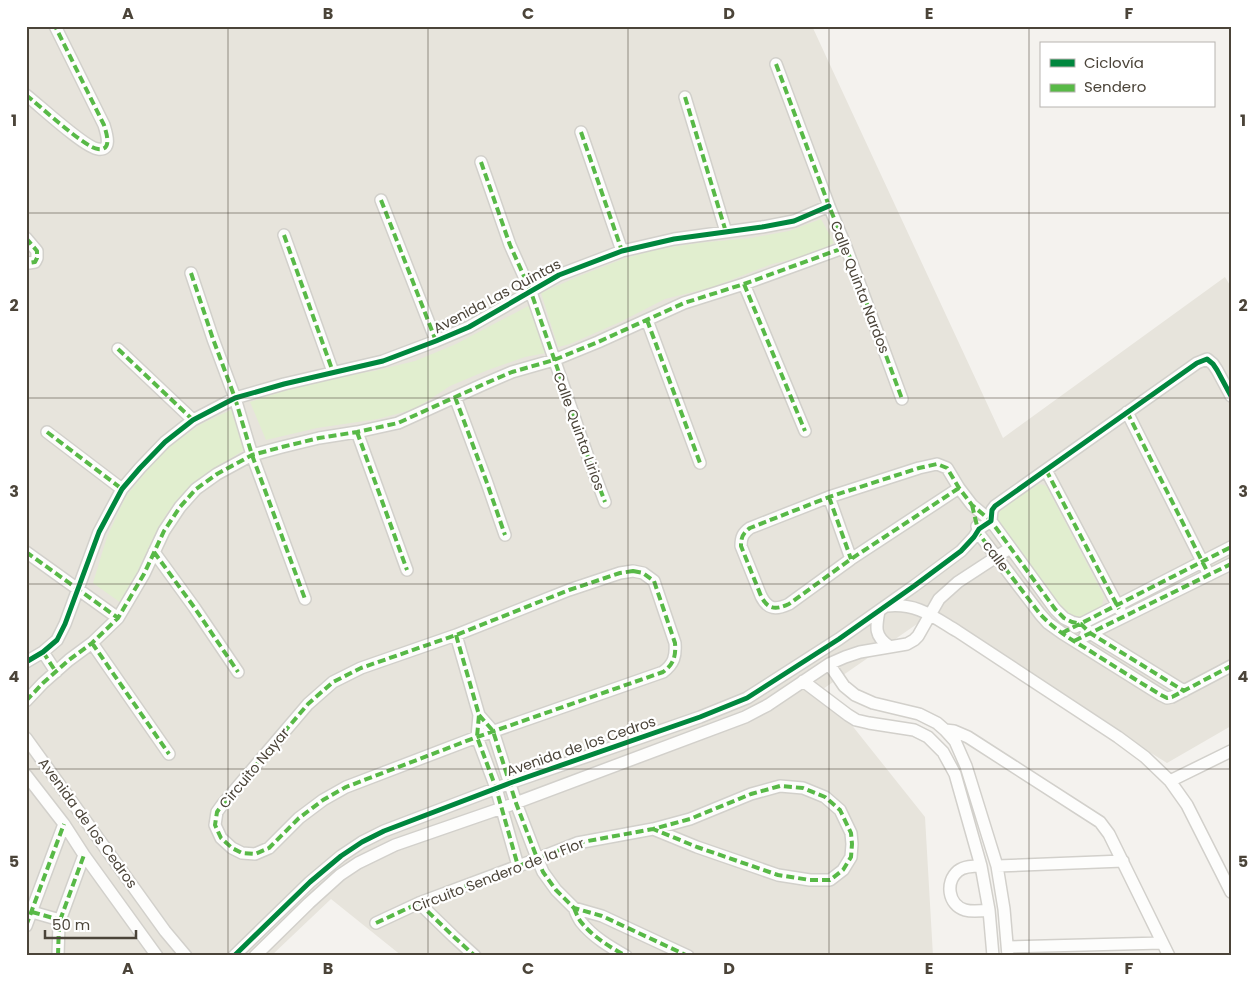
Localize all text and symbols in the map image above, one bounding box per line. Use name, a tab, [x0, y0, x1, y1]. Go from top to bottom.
text: A	[122, 2, 134, 25]
text: B	[323, 2, 333, 25]
text: C	[522, 2, 534, 25]
text: D	[723, 2, 735, 25]
text: E	[925, 2, 933, 25]
text: F	[1125, 2, 1134, 25]
legend	[1040, 42, 1214, 108]
text: Ciclovía	[1084, 52, 1144, 73]
text: Sendero	[1084, 76, 1146, 97]
text: 1	[11, 109, 17, 132]
text: 1	[1240, 109, 1246, 132]
street label: Calle Quinta Nardos	[825, 218, 895, 356]
street label: Avenida Las Quintas	[430, 254, 564, 338]
text: 2	[9, 294, 19, 317]
text: 2	[1238, 294, 1248, 317]
street label: Calle Quinta Lirios	[548, 369, 610, 493]
text: 3	[9, 480, 19, 503]
text: 3	[1238, 480, 1248, 503]
street label: calle	[978, 537, 1014, 576]
text: 4	[9, 665, 20, 688]
text: 4	[1238, 665, 1249, 688]
street label: Avenida de los Cedros	[504, 711, 658, 781]
street label: Circuito Nayar	[214, 723, 294, 813]
street label: Avenida de los Cedros	[34, 754, 142, 892]
street label: Circuito Sendero de la Flor	[409, 833, 587, 917]
text: 5	[9, 850, 19, 873]
text: 5	[1238, 850, 1248, 873]
scale bar	[45, 907, 136, 939]
text: 50 m	[52, 914, 90, 935]
text: A	[122, 957, 134, 980]
text: B	[323, 957, 333, 980]
text: C	[522, 957, 534, 980]
text: D	[723, 957, 735, 980]
text: E	[925, 957, 933, 980]
text: F	[1125, 957, 1134, 980]

